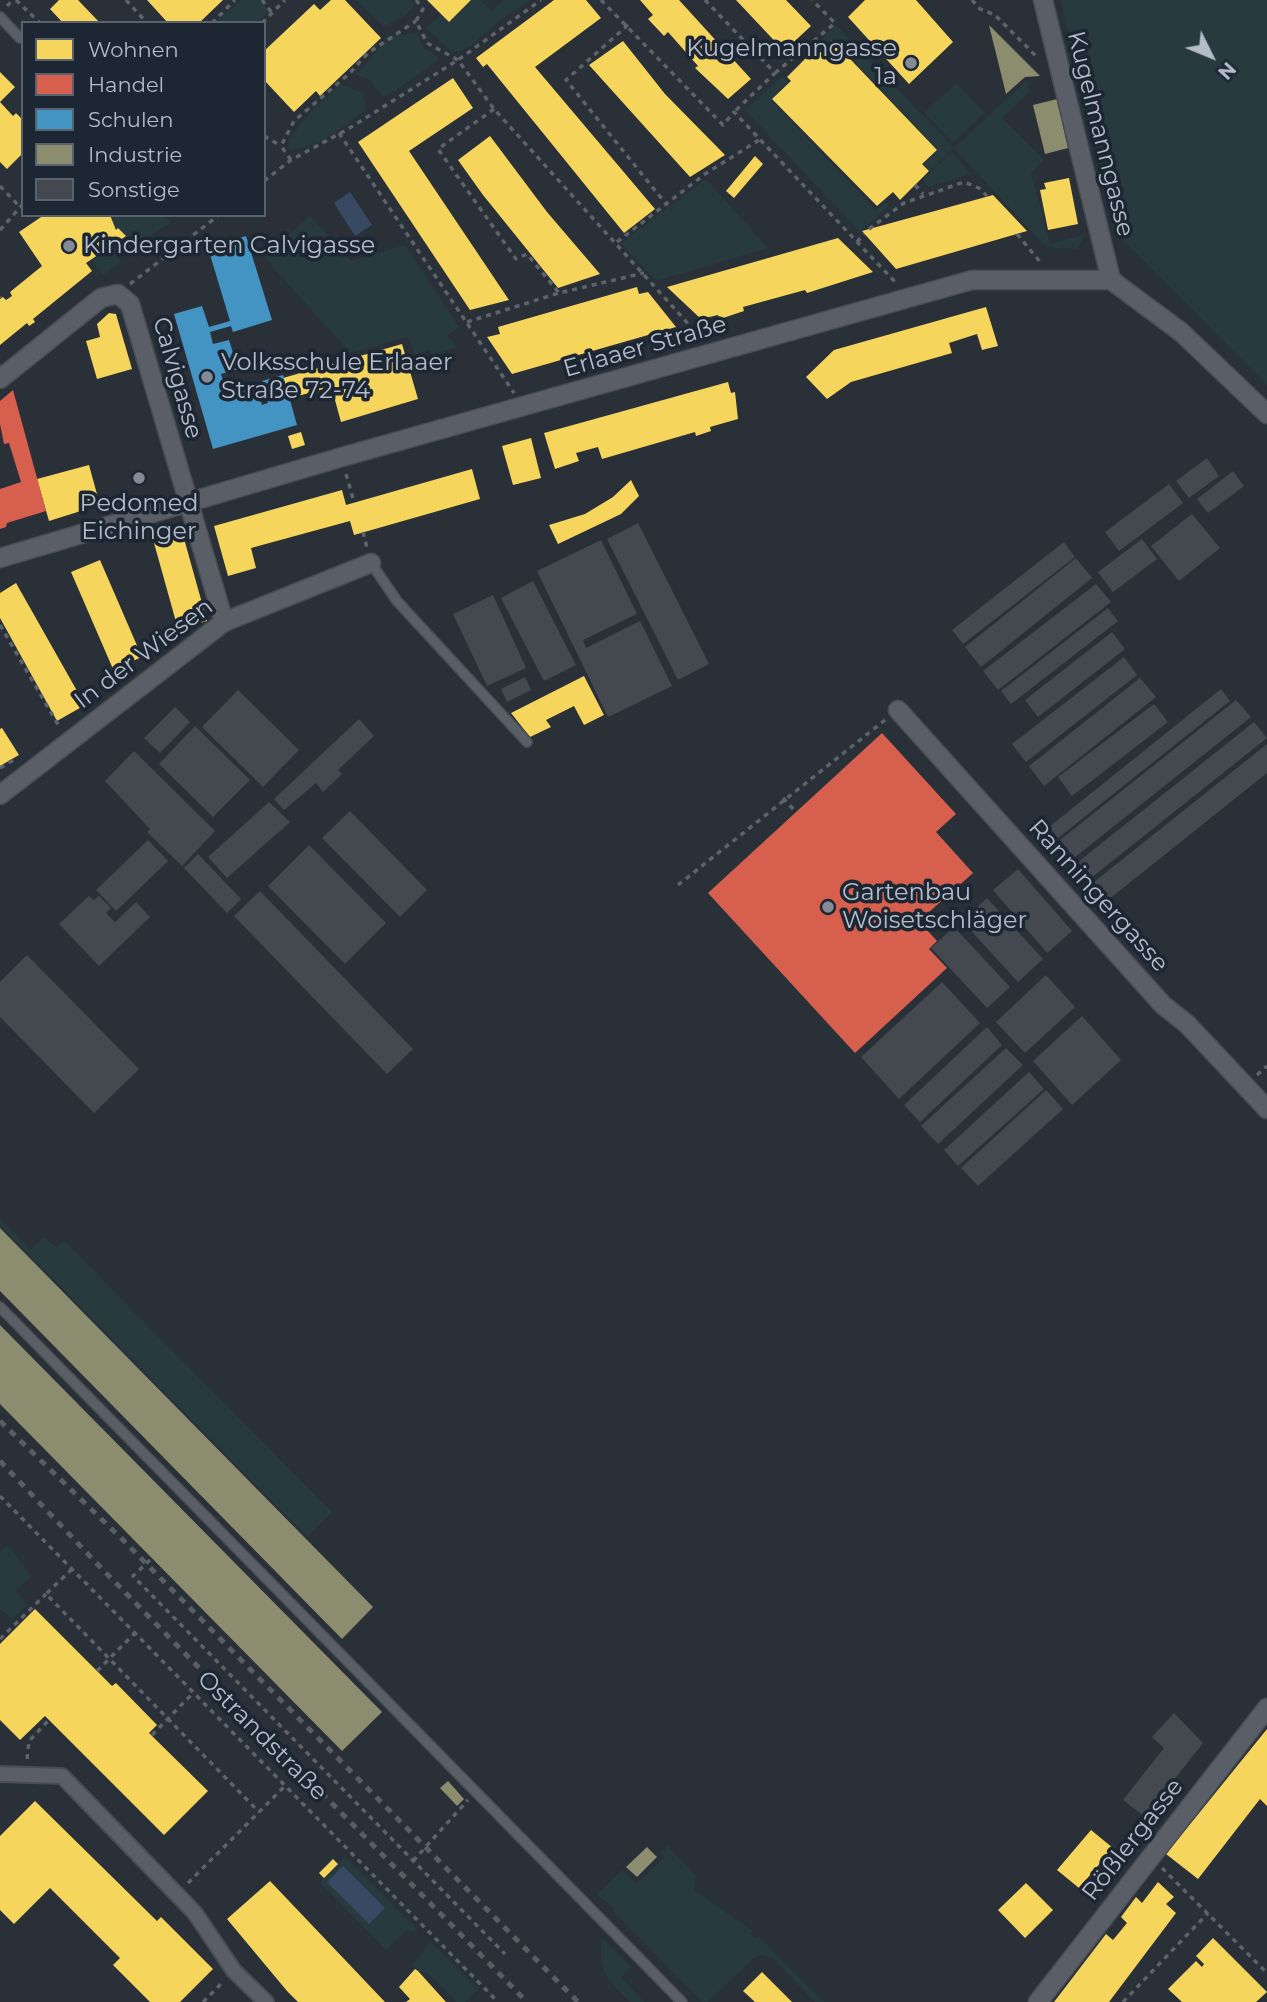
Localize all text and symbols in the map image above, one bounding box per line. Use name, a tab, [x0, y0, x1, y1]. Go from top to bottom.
legend	[21, 21, 266, 217]
north arrow	[1176, 21, 1246, 91]
street label: Kugelmanngasse	[1061, 28, 1139, 240]
place label: Kugelmanngasse 1a	[686, 35, 897, 91]
text: Wohnen	[88, 37, 179, 62]
marker: Kugelmanngasse 1a	[903, 55, 919, 71]
text: N	[1213, 57, 1240, 84]
text: Handel	[88, 72, 164, 97]
text: Schulen	[88, 107, 173, 132]
text: Industrie	[88, 142, 182, 167]
text: Sonstige	[88, 177, 180, 202]
place label: Kindergarten Calvigasse	[83, 232, 375, 260]
marker: Kindergarten Calvigasse	[61, 238, 77, 254]
street label: Erlaaer Straße	[560, 310, 730, 384]
street label: Calvigasse	[146, 314, 208, 442]
place label: Volksschule Erlaaer Straße 72-74	[221, 349, 453, 405]
marker: Volksschule Erlaaer Straße 72-74	[199, 369, 215, 385]
marker: Pedomed Eichinger	[131, 470, 147, 486]
place label: Pedomed Eichinger	[80, 490, 198, 546]
street label: In der Wiesen	[69, 593, 219, 715]
street label: Ranningergasse	[1022, 814, 1174, 978]
place label: Gartenbau Woisetschläger	[842, 879, 1027, 935]
marker: Gartenbau Woisetschläger	[820, 899, 836, 915]
street label: Ostrandstraße	[191, 1665, 333, 1807]
street label: Rößlergasse	[1076, 1773, 1190, 1907]

